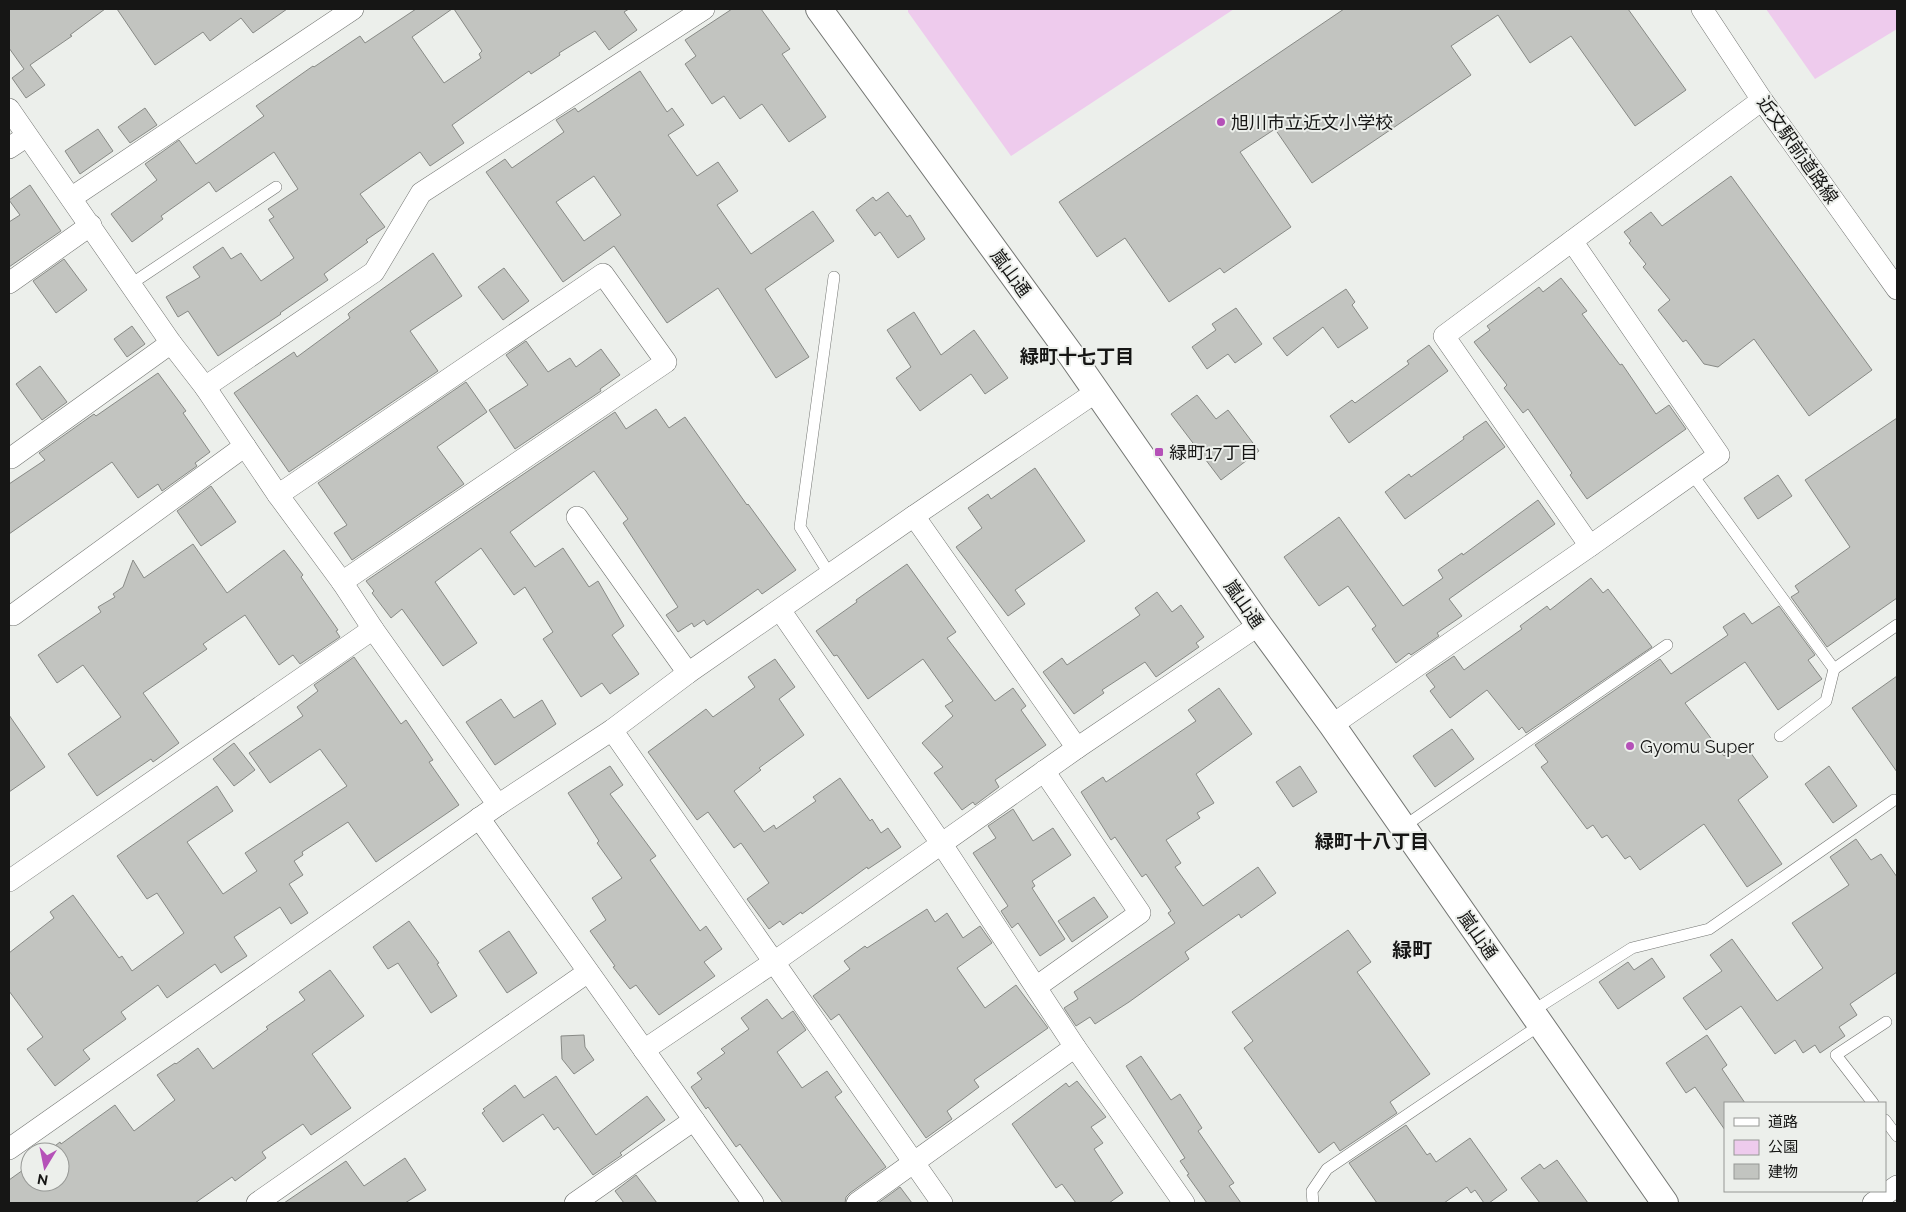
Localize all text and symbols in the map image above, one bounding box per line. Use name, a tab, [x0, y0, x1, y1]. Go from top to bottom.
street label: 近文駅前道路線	[1753, 92, 1843, 208]
place label: 旭川市立近文小学校	[1231, 112, 1393, 133]
marker: 旭川市立近文小学校	[1215, 116, 1227, 128]
street label: 嵐山通	[987, 245, 1035, 301]
district label: 緑町十七丁目	[1020, 345, 1134, 367]
place label: 緑町17丁目	[1169, 442, 1258, 463]
marker: 緑町17丁目	[1153, 446, 1165, 458]
street label: 嵐山通	[1220, 576, 1268, 632]
place label: Gyomu Super	[1640, 736, 1755, 757]
marker: Gyomu Super	[1624, 740, 1636, 752]
district label: 緑町十八丁目	[1315, 830, 1429, 852]
street label: 嵐山通	[1454, 907, 1502, 963]
district label: 緑町	[1392, 938, 1432, 962]
legend	[1724, 1102, 1886, 1192]
text: 道路	[1768, 1113, 1798, 1131]
text: 公園	[1768, 1138, 1798, 1156]
north arrow	[20, 1142, 70, 1192]
text: 建物	[1768, 1163, 1798, 1181]
text: N	[36, 1171, 49, 1189]

